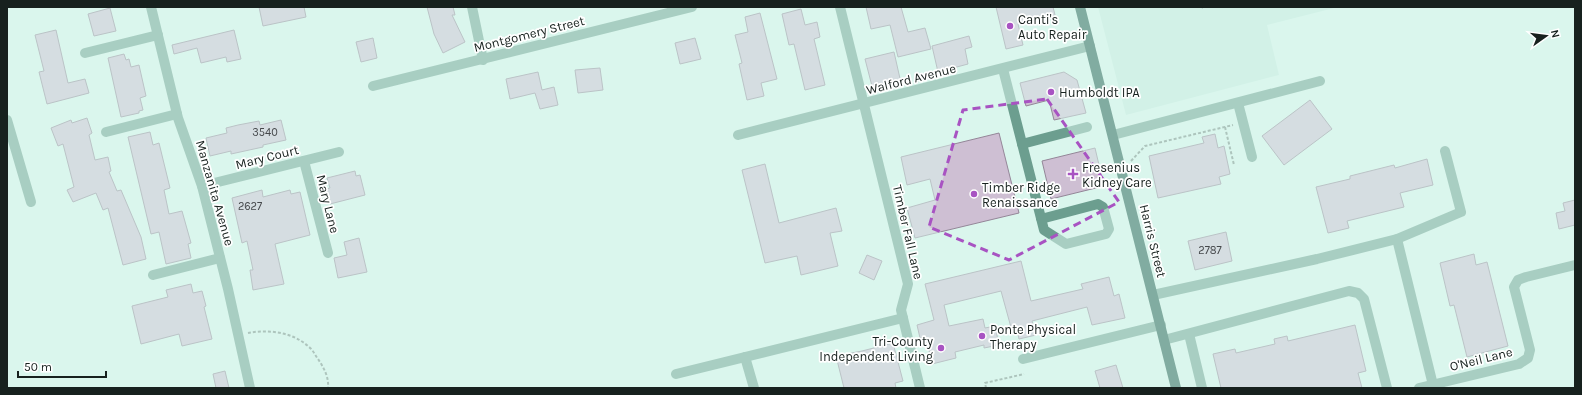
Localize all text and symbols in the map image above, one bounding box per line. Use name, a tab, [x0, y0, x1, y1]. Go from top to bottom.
place label: Canti's Auto Repair	[1018, 12, 1087, 42]
street label: Montgomery Street	[472, 13, 586, 55]
north arrow	[1526, 16, 1566, 56]
marker: Canti's Auto Repair	[1005, 21, 1015, 31]
text: N	[1548, 28, 1562, 39]
street label: Walford Avenue	[865, 61, 958, 97]
place label: Humboldt IPA	[1059, 85, 1140, 100]
marker: Humboldt IPA	[1046, 87, 1056, 97]
house number: 3540	[252, 126, 278, 139]
street label: Manzanita Avenue	[193, 139, 237, 248]
street label: Mary Court	[234, 142, 300, 172]
place label: Fresenius Kidney Care	[1082, 160, 1152, 190]
marker: Fresenius Kidney Care	[1067, 168, 1079, 180]
street label: Mary Lane	[313, 173, 343, 235]
place label: Timber Ridge Renaissance	[982, 180, 1061, 210]
street label: Timber Fall Lane	[890, 183, 926, 281]
marker: Timber Ridge Renaissance	[969, 189, 979, 199]
house number: 2627	[238, 200, 262, 213]
street label: Harris Street	[1137, 203, 1169, 279]
house number: 2787	[1198, 244, 1222, 257]
place label: Ponte Physical Therapy	[990, 322, 1076, 352]
marker: Ponte Physical Therapy	[977, 331, 987, 341]
place label: Tri-County Independent Living	[819, 334, 934, 364]
marker: Tri-County Independent Living	[936, 343, 946, 353]
street label: O'Neil Lane	[1448, 344, 1514, 374]
scale bar	[18, 353, 106, 379]
text: 50 m	[24, 360, 52, 374]

